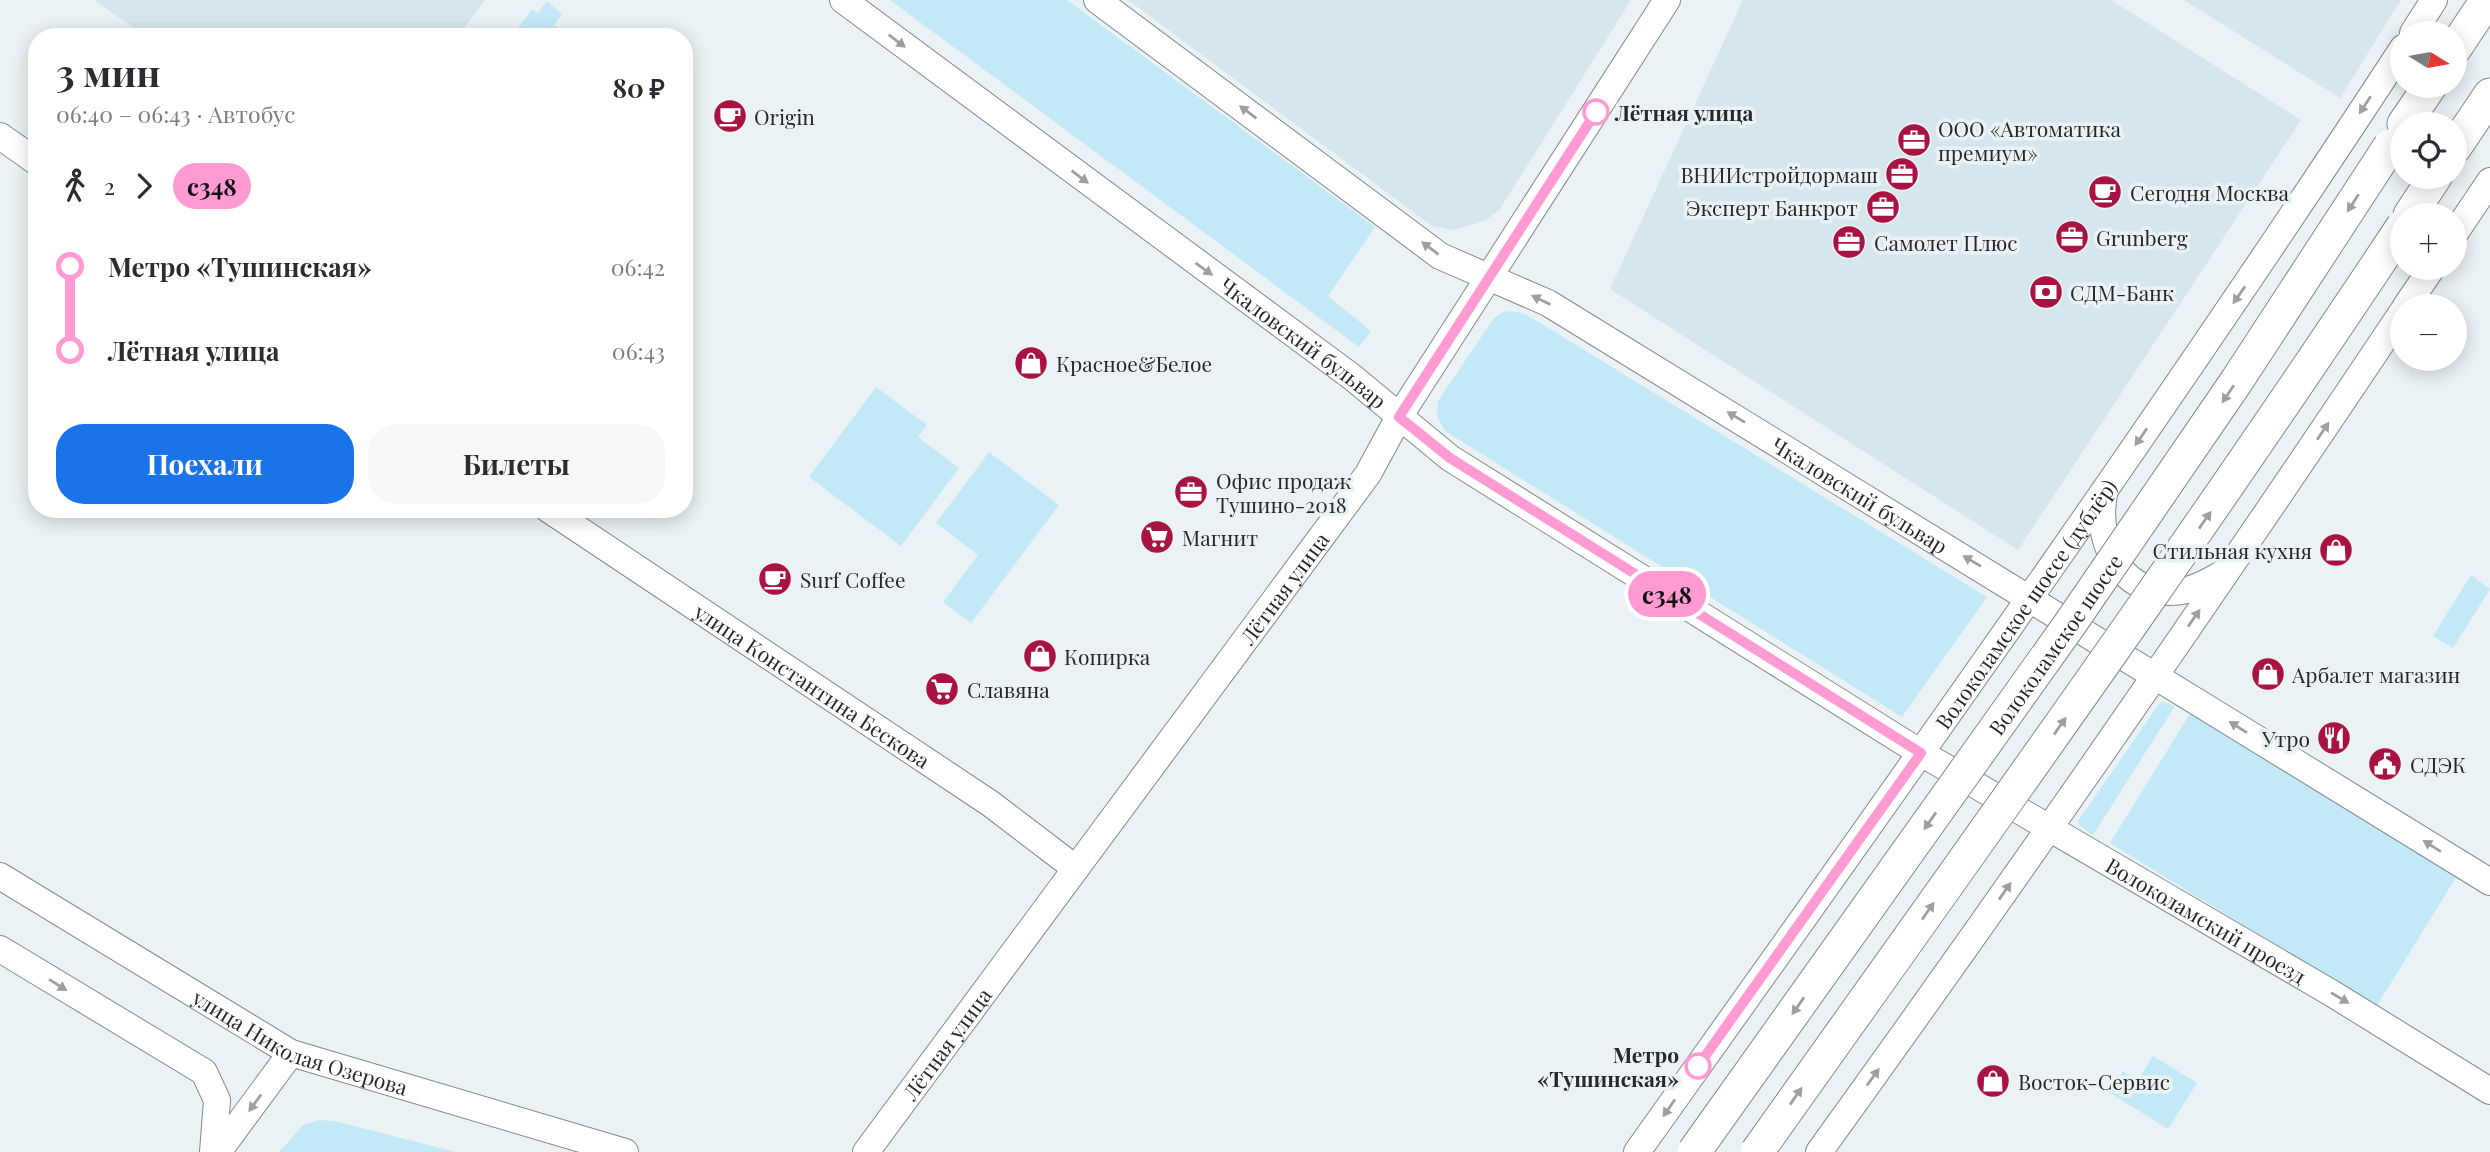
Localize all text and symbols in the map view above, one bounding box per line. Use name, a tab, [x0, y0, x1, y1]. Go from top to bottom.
north arrow	[2390, 21, 2468, 98]
map controls	[2390, 21, 2467, 371]
one-way arrow	[888, 33, 906, 48]
text: 3 мин	[56, 46, 161, 97]
text: 80 ₽	[612, 70, 665, 105]
one-way arrow	[2359, 96, 2372, 115]
cafe icon: Origin	[711, 97, 749, 135]
text: 06:40 – 06:43 · Автобус	[56, 98, 295, 129]
place label: Лётная улица	[1614, 98, 1754, 126]
marker: Лётная улица	[1583, 99, 1609, 125]
place label: Origin	[754, 102, 815, 130]
one-way arrow	[1239, 105, 1257, 120]
button: locate	[2390, 112, 2467, 189]
place label: ООО «Автоматика премиум»	[1938, 114, 2121, 166]
office icon: ООО «Автоматика премиум»	[1895, 121, 1933, 159]
office icon: ВНИИстройдормаш	[1883, 155, 1921, 193]
place label: ВНИИстройдормаш	[1680, 160, 1878, 188]
icon: walk	[56, 167, 94, 205]
icon: forward	[125, 167, 163, 205]
one-way arrow	[1071, 169, 1089, 183]
text: 2	[104, 170, 115, 201]
text: с348	[187, 170, 237, 202]
cafe icon: Сегодня Москва	[2086, 173, 2124, 211]
place label: Сегодня Москва	[2130, 178, 2290, 206]
office icon: Эксперт Банкрот	[1864, 188, 1902, 226]
place label: Эксперт Банкрот	[1686, 193, 1858, 221]
one-way arrow	[2346, 193, 2359, 213]
button: +	[2390, 203, 2467, 280]
office icon: Grunberg	[2053, 218, 2091, 256]
office icon: Самолет Плюс	[1830, 223, 1868, 261]
place label: Grunberg	[2096, 223, 2188, 251]
place label: Самолет Плюс	[1874, 228, 2017, 256]
one-way arrow	[1421, 242, 1439, 256]
text: Метро «Тушинская»	[108, 249, 372, 284]
text: 06:42	[611, 251, 665, 282]
one-way arrow	[1195, 261, 1213, 275]
street label: Чкаловский бульвар	[1215, 270, 1393, 414]
bank icon: СДМ-Банк	[2027, 273, 2065, 311]
place label: СДМ-Банк	[2070, 278, 2174, 306]
one-way arrow	[2232, 286, 2246, 304]
one-way arrow	[1531, 294, 1551, 305]
button: −	[2390, 294, 2467, 371]
text: Лётная улица	[108, 333, 279, 368]
text: 06:43	[612, 335, 665, 366]
shop icon: Красное&Белое	[1012, 344, 1050, 382]
place label: Красное&Белое	[1056, 349, 1212, 377]
one-way arrow	[2222, 384, 2235, 403]
one-way arrow	[1726, 411, 1745, 423]
one-way arrow	[2316, 421, 2329, 440]
button: Поехали	[56, 424, 354, 504]
button: Билеты	[368, 424, 665, 504]
one-way arrow	[2134, 428, 2148, 446]
street label: Чкаловский бульвар	[1767, 430, 1953, 559]
place label: Офис продаж Тушино-2018	[1216, 466, 1352, 518]
office icon: Офис продаж Тушино-2018	[1172, 473, 1210, 511]
street label: Волоколамское шоссе (дублёр)	[1929, 475, 2121, 733]
one-way arrow	[2198, 511, 2212, 529]
supermarket icon: Магнит	[1138, 518, 1176, 556]
place label: Магнит	[1182, 523, 1258, 551]
street label: Лётная улица	[1232, 526, 1335, 650]
shop icon: Стильная кухня	[2317, 531, 2355, 569]
place label: Стильная кухня	[2153, 536, 2312, 564]
street label: Волоколамское шоссе	[1983, 549, 2127, 739]
one-way arrow	[1962, 555, 1981, 567]
cafe icon: Surf Coffee	[756, 560, 794, 598]
place label: Surf Coffee	[800, 565, 906, 593]
line badge: с348	[1618, 571, 1716, 617]
text: с348	[1642, 578, 1692, 610]
street label: улица Константина Бескова	[689, 596, 936, 774]
one-way arrow	[2187, 609, 2201, 627]
shop icon: Копирка	[1021, 637, 1059, 675]
place label: Копирка	[1064, 642, 1151, 670]
shop icon: Арбалет магазин	[2249, 655, 2287, 693]
place label: Арбалет магазин	[2291, 660, 2461, 688]
supermarket icon: Славяна	[923, 670, 961, 708]
place label: Славяна	[967, 675, 1050, 703]
one-way arrow	[2053, 717, 2067, 735]
restaurant icon: Утро	[2315, 719, 2353, 757]
one-way arrow	[2229, 721, 2248, 734]
place label: Утро	[2261, 724, 2310, 752]
public building icon: СДЭК	[2366, 745, 2404, 783]
place label: СДЭК	[2410, 750, 2466, 778]
one-way arrow	[1923, 812, 1937, 830]
one-way arrow	[2423, 840, 2442, 852]
street label: Волоколамский проезд	[2101, 851, 2312, 989]
one-way arrow	[1998, 882, 2012, 900]
one-way arrow	[1921, 902, 1935, 920]
one-way arrow	[48, 979, 67, 992]
street label: Лётная улица	[895, 981, 997, 1106]
street label: улица Николая Озерова	[187, 982, 412, 1101]
one-way arrow	[2331, 992, 2350, 1005]
one-way arrow	[1791, 997, 1805, 1015]
place label: Метро «Тушинская»	[1537, 1040, 1679, 1092]
marker: Метро «Тушинская»	[1685, 1053, 1711, 1079]
shop icon: Восток-Сервис	[1974, 1062, 2012, 1100]
place label: Восток-Сервис	[2018, 1067, 2170, 1095]
one-way arrow	[1866, 1068, 1880, 1086]
one-way arrow	[1789, 1087, 1803, 1105]
one-way arrow	[248, 1094, 262, 1112]
one-way arrow	[1662, 1099, 1676, 1117]

